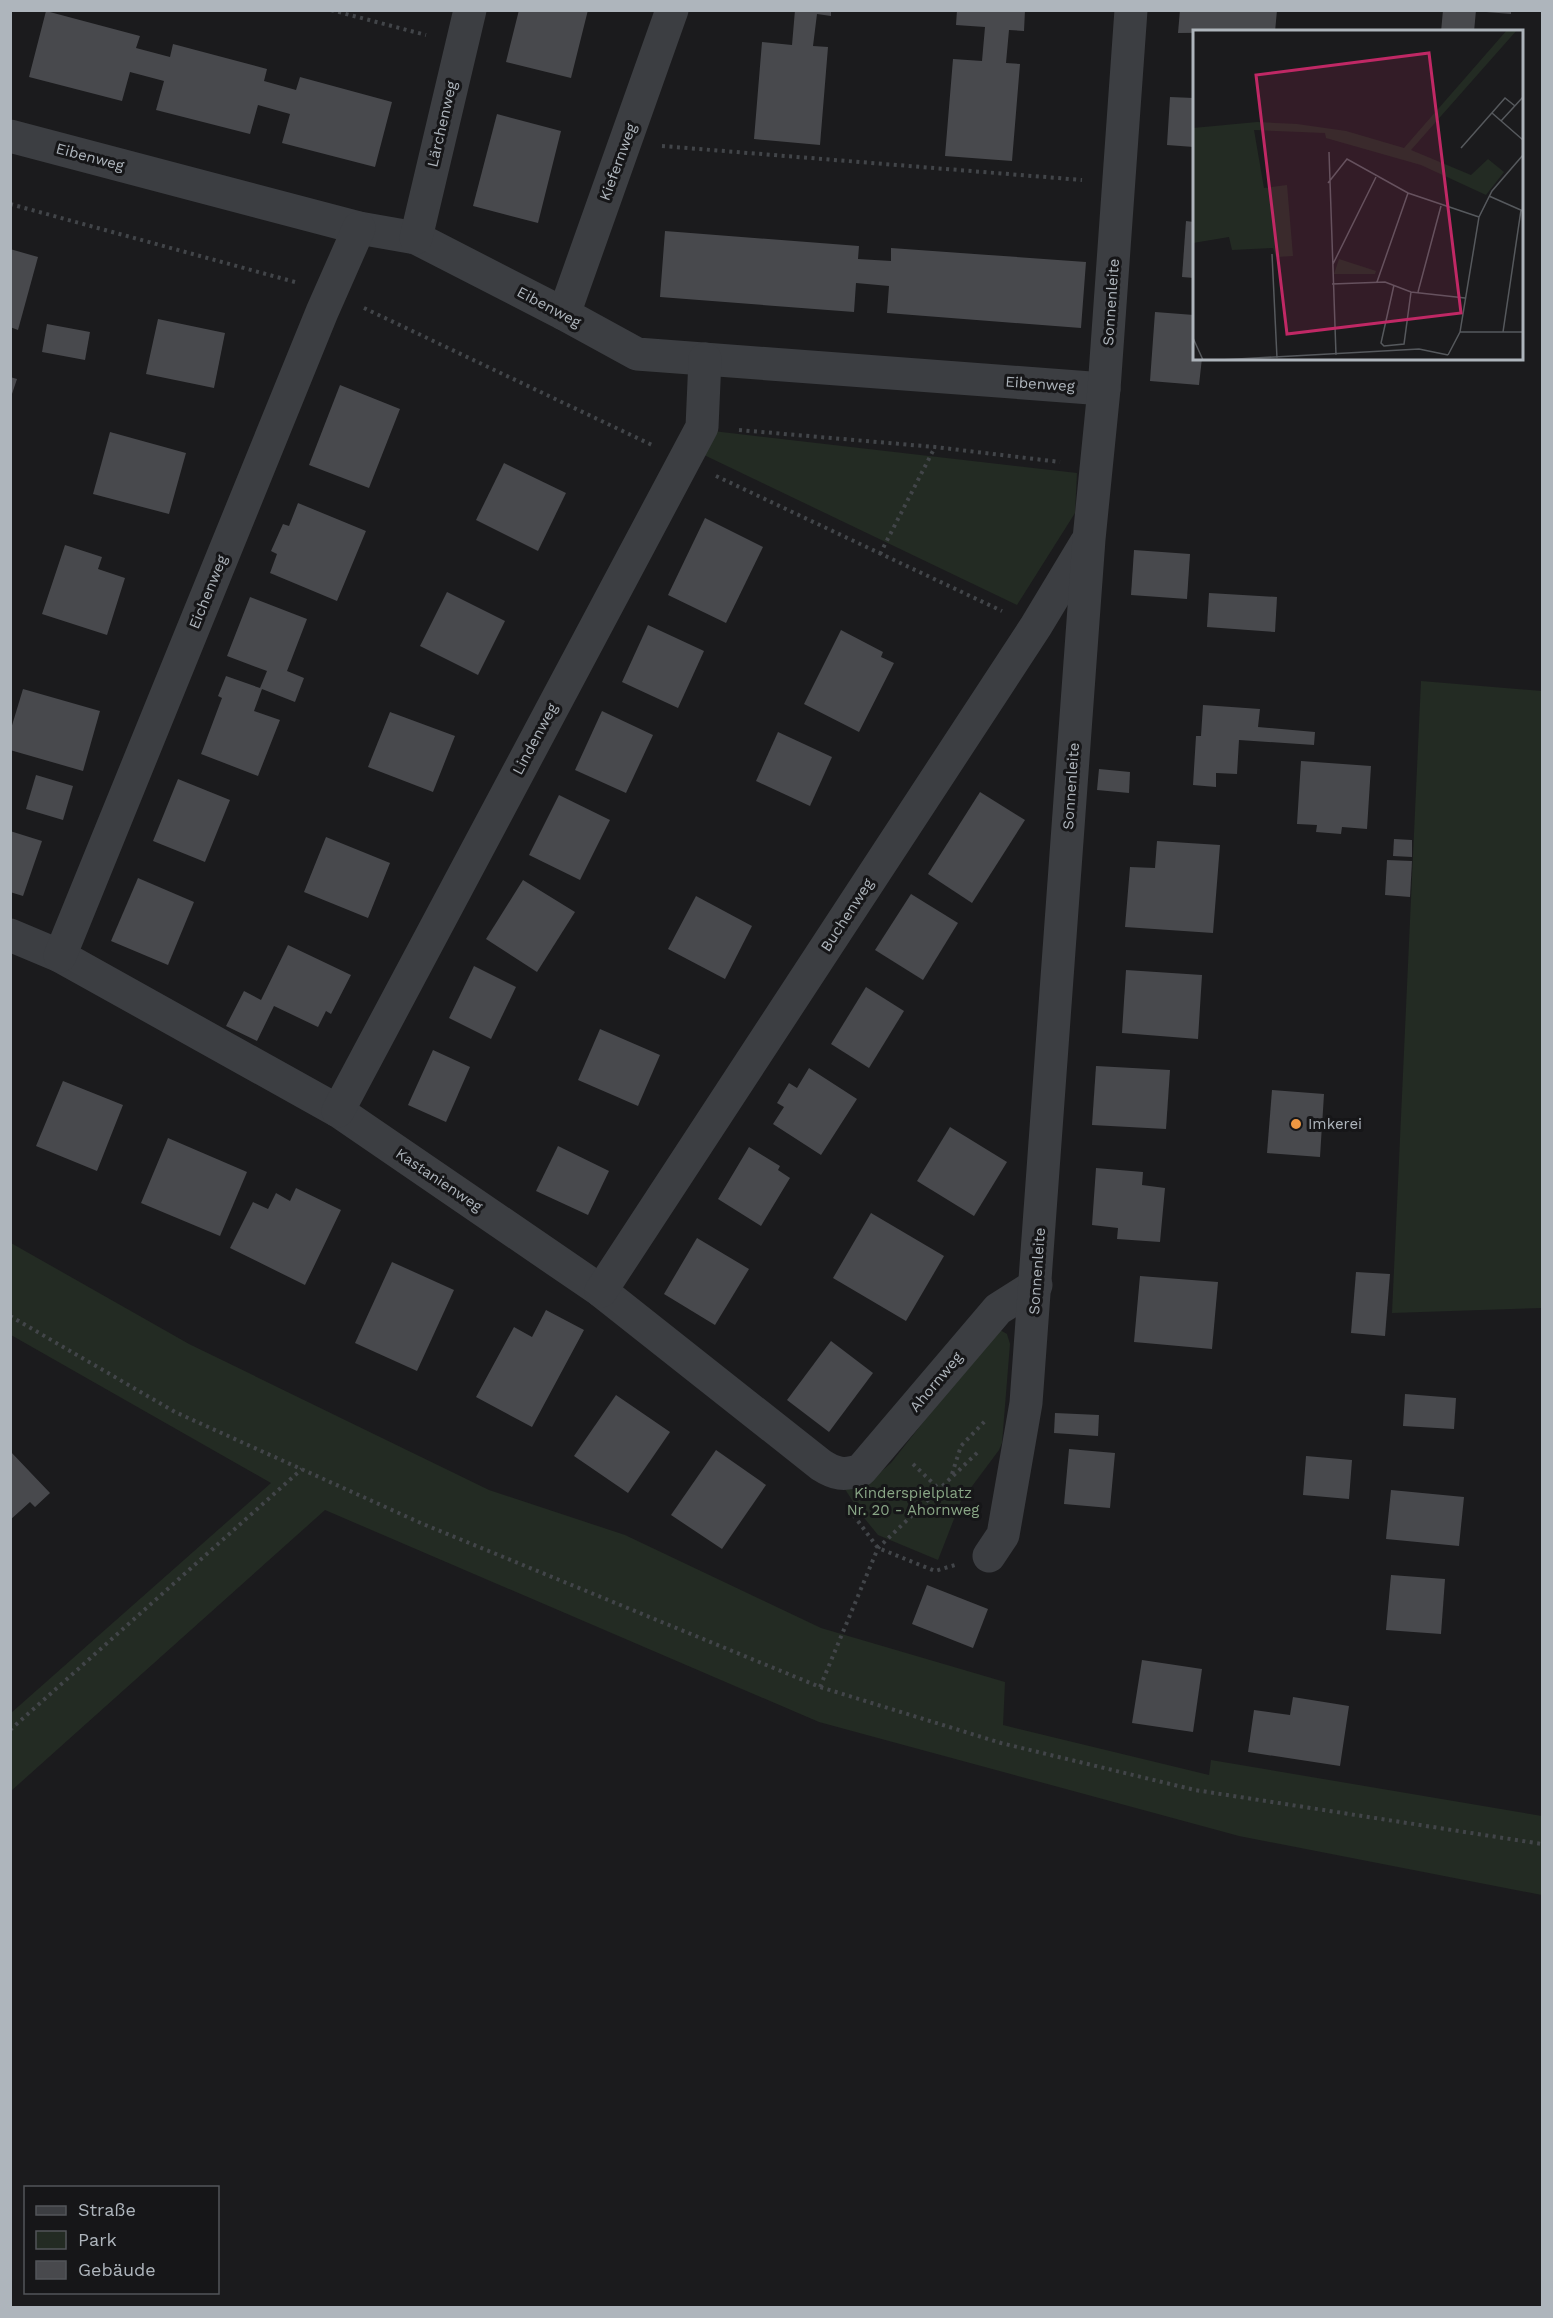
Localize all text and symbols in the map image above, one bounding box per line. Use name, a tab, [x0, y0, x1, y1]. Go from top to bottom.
inset map	[1193, 30, 1523, 360]
street label: Lärchenweg	[423, 79, 461, 169]
street label: Kiefernweg	[596, 121, 640, 203]
street label: Eibenweg	[54, 139, 126, 175]
street label: Sonnenleite	[1099, 258, 1123, 346]
street label: Eibenweg	[514, 283, 584, 331]
street label: Eibenweg	[1005, 373, 1075, 395]
street label: Eichenweg	[185, 552, 231, 632]
street label: Lindenweg	[509, 700, 561, 778]
street label: Sonnenleite	[1059, 742, 1083, 830]
street label: Buchenweg	[817, 875, 877, 955]
place label: Imkerei	[1308, 1115, 1362, 1133]
marker: Imkerei	[1289, 1117, 1303, 1131]
street label: Kastanienweg	[392, 1144, 486, 1216]
street label: Sonnenleite	[1025, 1227, 1049, 1315]
street label: Ahornweg	[906, 1348, 966, 1416]
park label: Kinderspielplatz Nr. 20 - Ahornweg	[847, 1484, 979, 1519]
legend	[24, 2186, 219, 2294]
text: Straße	[78, 2199, 136, 2220]
text: Park	[78, 2229, 117, 2250]
text: Gebäude	[78, 2259, 156, 2280]

